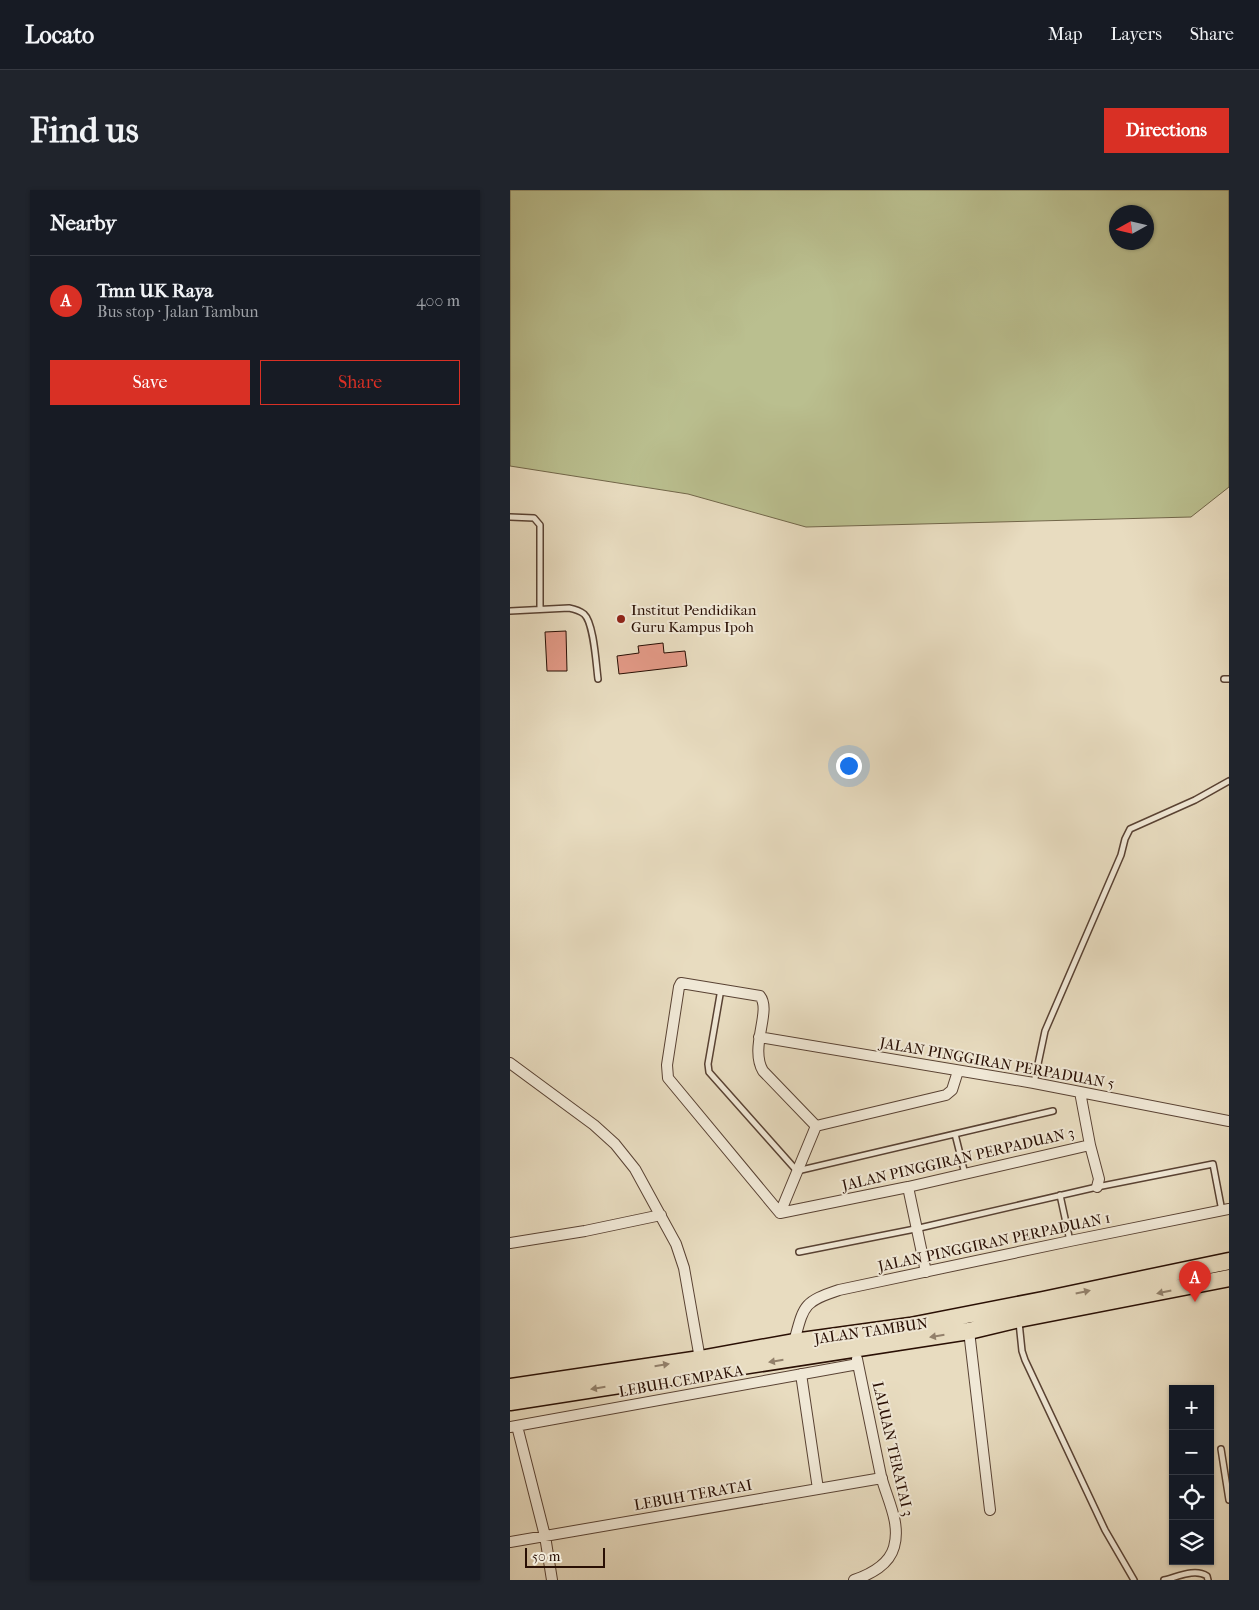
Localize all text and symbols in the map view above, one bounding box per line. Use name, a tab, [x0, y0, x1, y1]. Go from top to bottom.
text: Locato	[25, 21, 94, 49]
text: Map	[1048, 24, 1082, 45]
text: Layers	[1110, 24, 1162, 45]
text: Share	[1190, 24, 1234, 45]
button: Directions	[1104, 108, 1229, 153]
text: Find us	[30, 110, 139, 151]
north arrow	[1109, 205, 1154, 250]
text: Nearby	[50, 211, 116, 235]
text: Tmn UK Raya	[97, 280, 213, 302]
text: A	[61, 291, 71, 310]
text: 400 m	[416, 291, 460, 310]
text: Bus stop · Jalan Tambun	[97, 302, 259, 321]
button: Save	[50, 360, 250, 405]
button: Share	[260, 360, 460, 405]
place label: Institut Pendidikan Guru Kampus Ipoh	[631, 601, 757, 636]
marker: Institut Pendidikan Guru Kampus Ipoh	[615, 613, 627, 625]
your location	[836, 753, 862, 779]
street label: JALAN PINGGIRAN PERPADUAN 5	[877, 1033, 1116, 1093]
street label: JALAN PINGGIRAN PERPADUAN 3	[839, 1123, 1076, 1195]
street label: JALAN PINGGIRAN PERPADUAN 1	[875, 1209, 1112, 1276]
pin: A	[1179, 1261, 1211, 1302]
one-way arrow	[1076, 1287, 1092, 1295]
one-way arrow	[1156, 1288, 1172, 1296]
street label: JALAN TAMBUN	[812, 1314, 930, 1348]
one-way arrow	[929, 1332, 945, 1340]
one-way arrow	[768, 1357, 784, 1365]
one-way arrow	[654, 1360, 670, 1368]
street label: LEBUH CEMPAKA	[617, 1361, 745, 1401]
street label: LALUAN TERATAI 3	[869, 1380, 917, 1518]
one-way arrow	[590, 1384, 606, 1392]
map controls	[1169, 1385, 1214, 1565]
button: +	[1169, 1385, 1214, 1430]
button: −	[1169, 1430, 1214, 1475]
button: locate	[1169, 1475, 1214, 1520]
street label: LEBUH TERATAI	[633, 1476, 753, 1514]
button: layers	[1169, 1520, 1214, 1565]
scale bar	[525, 1545, 605, 1568]
text: 50 m	[532, 1548, 560, 1565]

